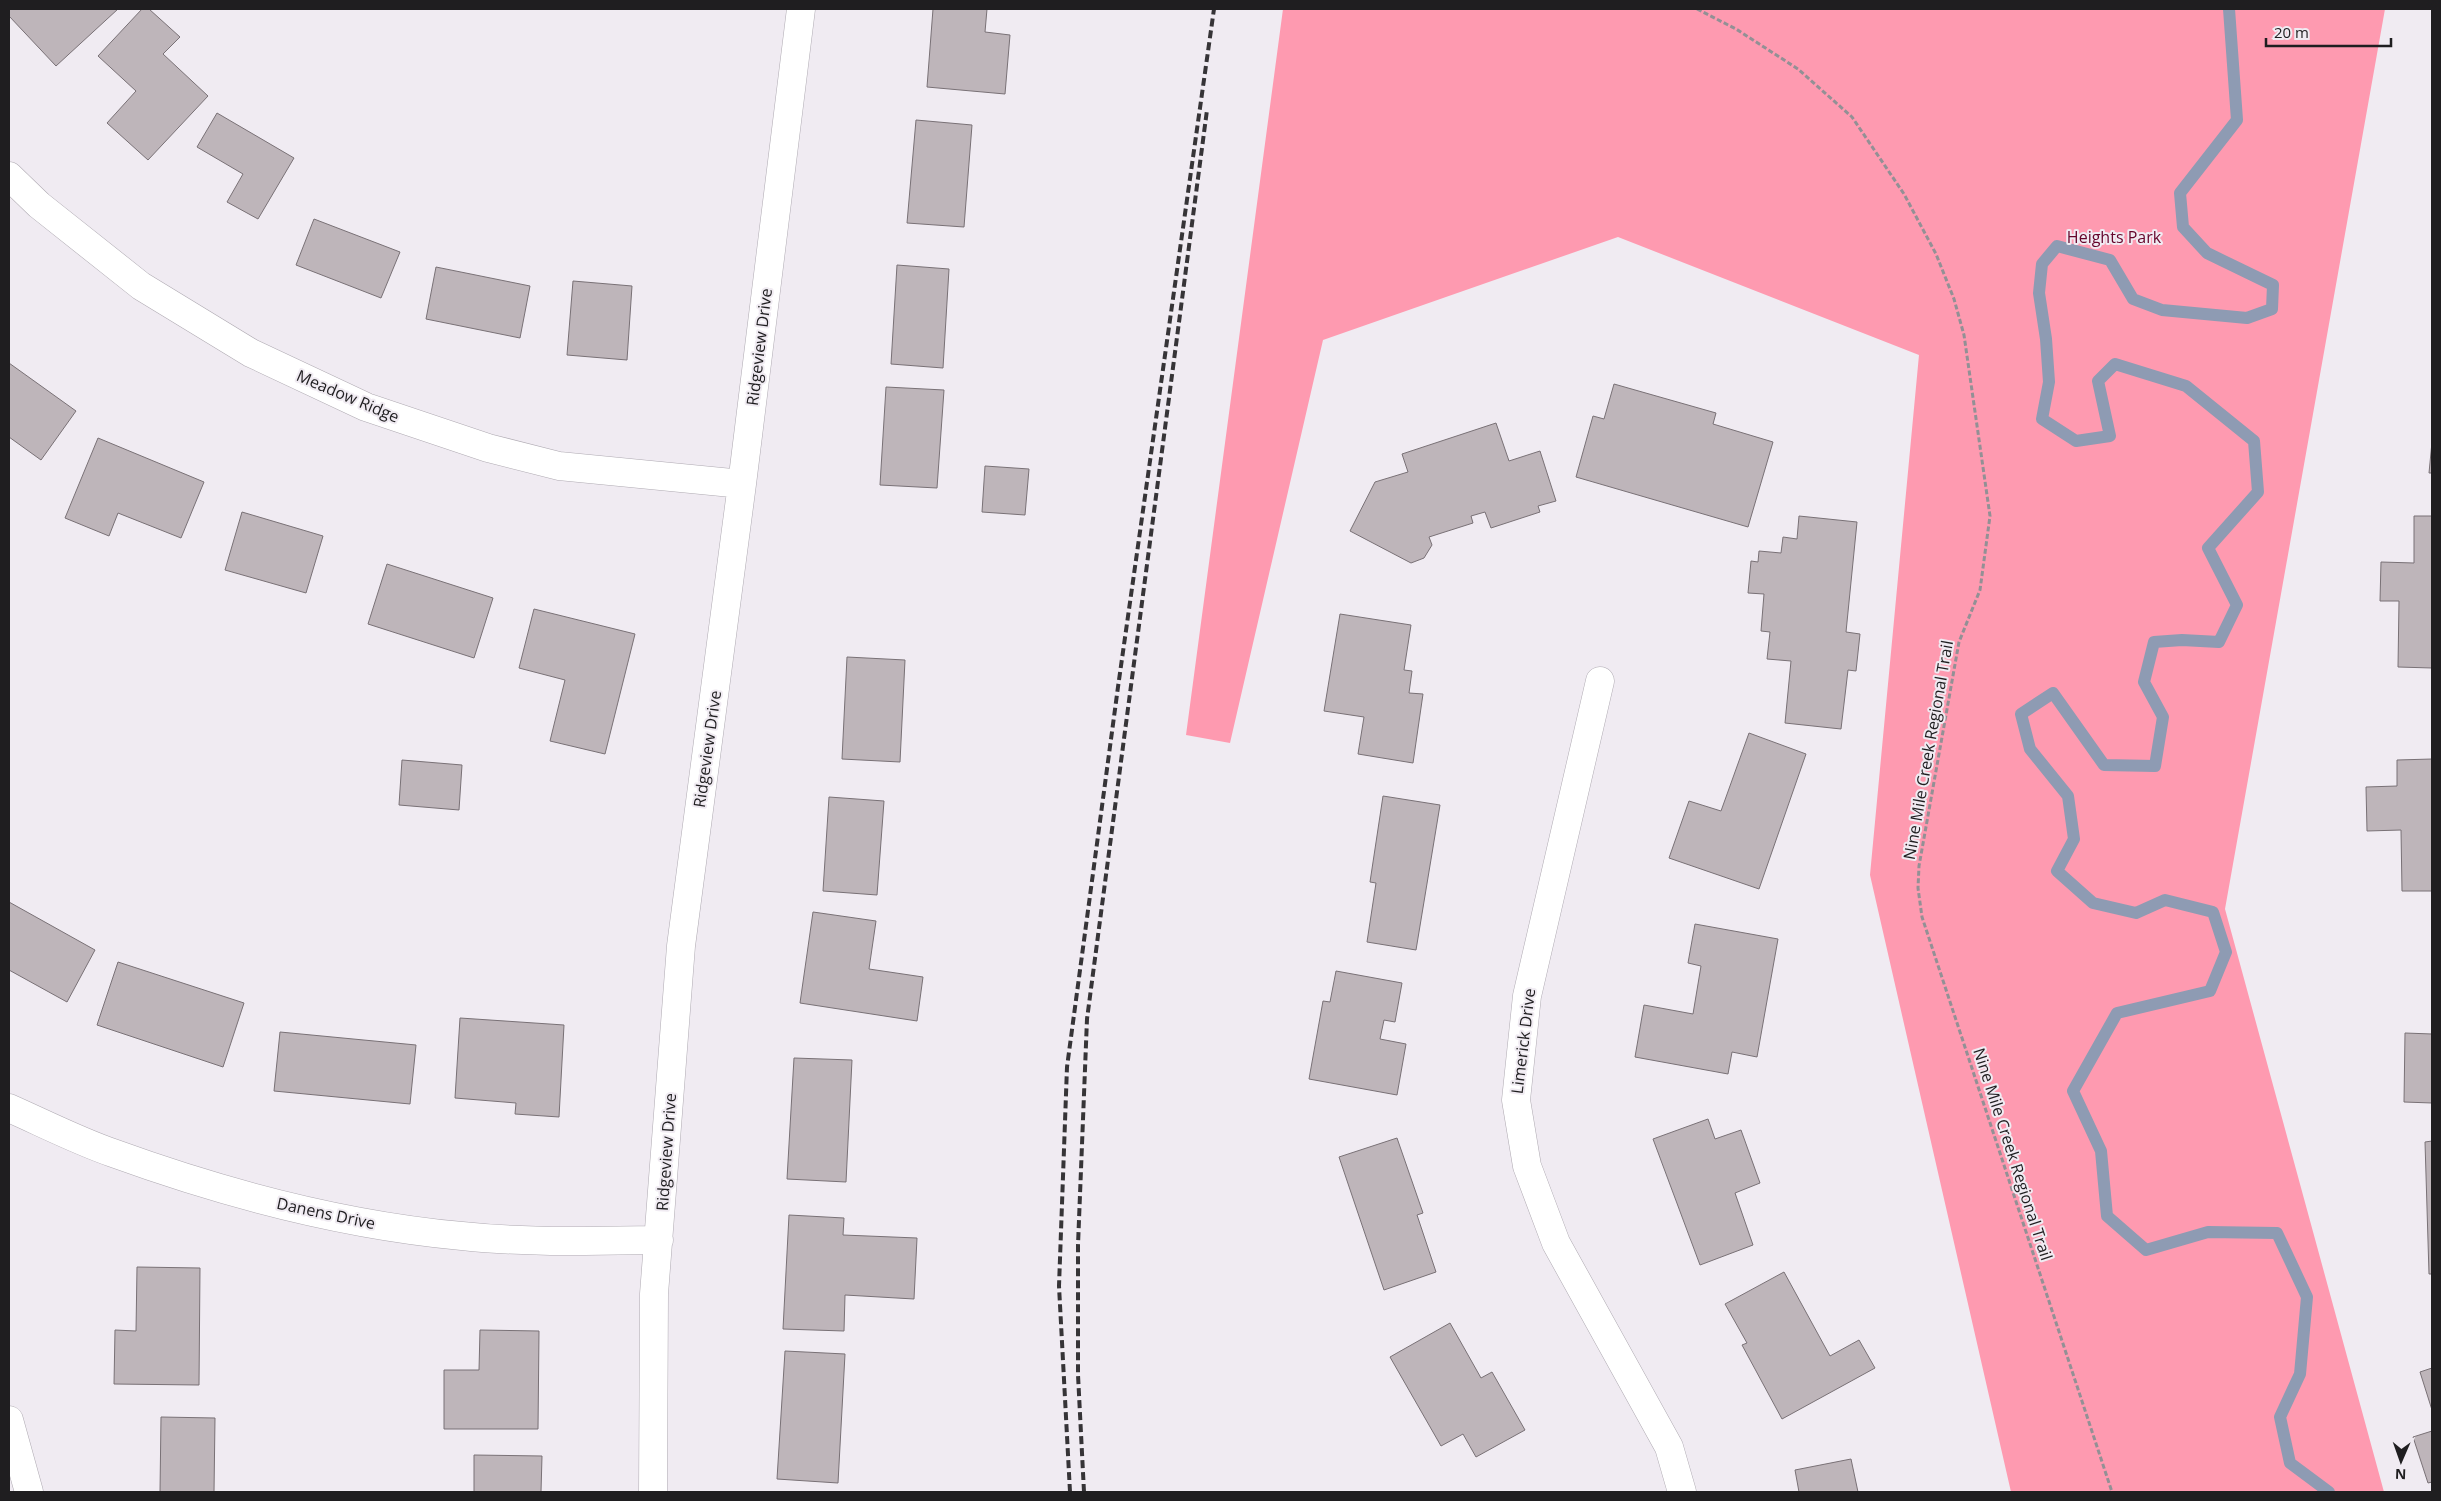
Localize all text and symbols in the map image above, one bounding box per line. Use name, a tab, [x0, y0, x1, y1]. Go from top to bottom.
scale bar	[2266, 15, 2391, 47]
text: 20 m	[2274, 22, 2309, 42]
park label: Heights Park	[2067, 226, 2162, 248]
street label: Ridgeview Drive	[741, 287, 777, 407]
street label: Meadow Ridge	[293, 364, 403, 428]
street label: Nine Mile Creek Regional Trail	[1898, 639, 1958, 861]
street label: Ridgeview Drive	[688, 689, 726, 809]
street label: Limerick Drive	[1506, 987, 1540, 1095]
street label: Nine Mile Creek Regional Trail	[1968, 1045, 2058, 1263]
street label: Ridgeview Drive	[651, 1092, 681, 1212]
street label: Danens Drive	[275, 1192, 377, 1234]
north arrow	[2376, 1436, 2426, 1486]
text: N	[2395, 1465, 2407, 1484]

